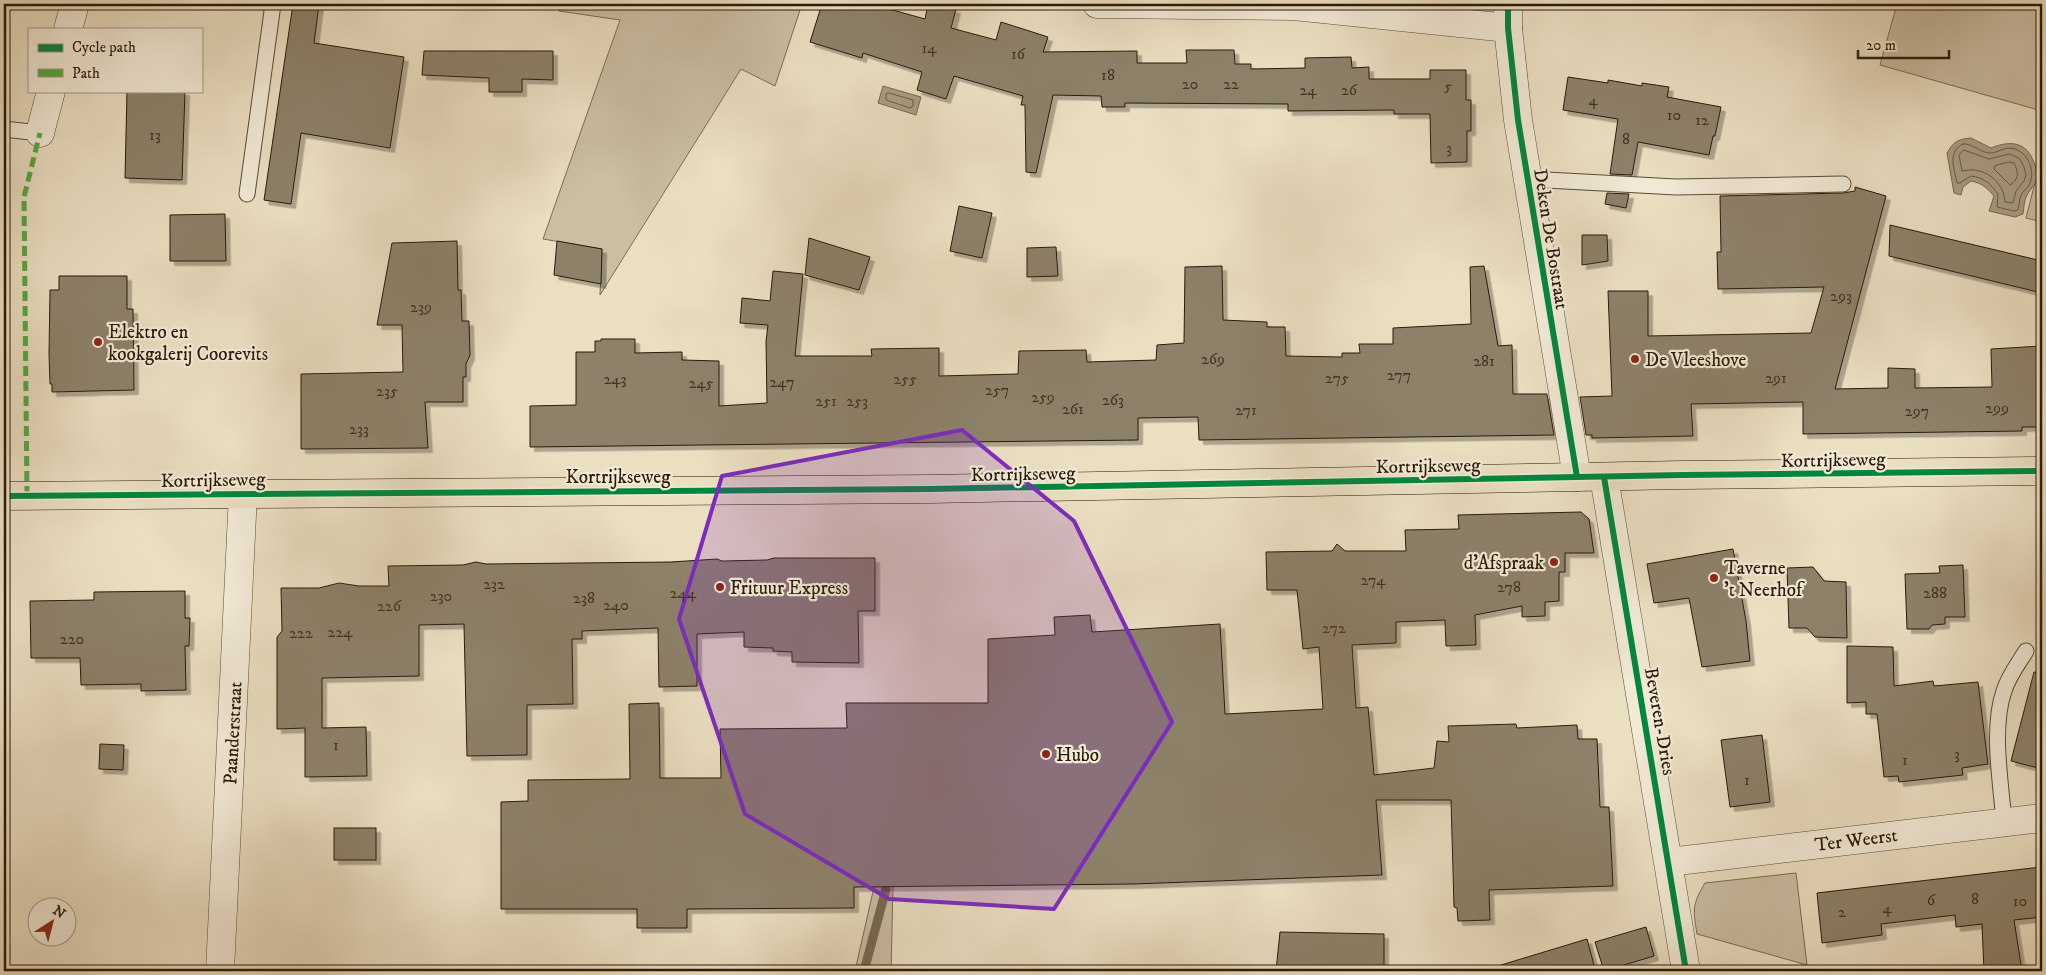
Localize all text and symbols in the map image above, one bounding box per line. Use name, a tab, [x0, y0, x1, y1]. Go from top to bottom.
legend	[28, 28, 202, 92]
scale bar	[1858, 28, 1950, 60]
text: 20 m	[1866, 36, 1896, 55]
text: Cycle path	[72, 38, 136, 57]
house number: 14	[921, 38, 937, 58]
house number: 16	[1011, 44, 1026, 64]
text: Path	[72, 64, 100, 83]
house number: 18	[1101, 65, 1115, 85]
house number: 20	[1182, 74, 1198, 94]
house number: 22	[1223, 74, 1239, 94]
house number: 5	[1444, 76, 1452, 96]
house number: 24	[1299, 80, 1317, 100]
house number: 26	[1341, 80, 1358, 100]
house number: 4	[1588, 90, 1598, 110]
house number: 10	[1667, 105, 1681, 125]
house number: 12	[1695, 110, 1709, 130]
house number: 13	[149, 125, 161, 145]
house number: 8	[1622, 129, 1630, 149]
house number: 3	[1446, 138, 1452, 158]
street label: Deken De Bostraat	[1528, 167, 1573, 311]
house number: 293	[1830, 286, 1852, 306]
house number: 239	[410, 297, 432, 317]
place label: Elektro en kookgalerij Coorevits	[108, 321, 268, 366]
marker: Elektro en kookgalerij Coorevits	[92, 336, 104, 348]
house number: 269	[1201, 349, 1225, 369]
place label: De Vleeshove	[1645, 349, 1747, 372]
house number: 281	[1473, 351, 1495, 371]
marker: De Vleeshove	[1629, 353, 1641, 365]
house number: 277	[1387, 365, 1411, 385]
house number: 275	[1325, 368, 1349, 388]
house number: 291	[1765, 368, 1787, 388]
house number: 243	[603, 369, 627, 389]
house number: 255	[893, 369, 917, 389]
house number: 247	[770, 372, 794, 392]
house number: 245	[689, 373, 714, 393]
house number: 257	[985, 380, 1009, 400]
house number: 235	[376, 381, 398, 401]
house number: 259	[1031, 387, 1055, 407]
house number: 263	[1102, 390, 1124, 410]
house number: 251	[815, 391, 837, 411]
house number: 253	[846, 391, 868, 411]
house number: 299	[1985, 398, 2009, 418]
house number: 261	[1062, 399, 1084, 419]
house number: 271	[1235, 400, 1257, 420]
house number: 297	[1905, 401, 1929, 421]
house number: 233	[349, 419, 369, 439]
street label: Kortrijkseweg	[1780, 448, 1886, 473]
street label: Kortrijkseweg	[1375, 454, 1481, 479]
street label: Kortrijkseweg	[970, 462, 1076, 487]
street label: Kortrijkseweg	[566, 466, 671, 489]
street label: Kortrijkseweg	[160, 468, 266, 493]
place label: d'Afspraak	[1464, 552, 1545, 575]
marker: d'Afspraak	[1548, 556, 1560, 568]
place label: Taverne 't Neerhof	[1724, 557, 1805, 602]
house number: 274	[1361, 570, 1386, 590]
marker: Taverne 't Neerhof	[1708, 572, 1720, 584]
house number: 232	[483, 574, 505, 594]
place label: Frituur Express	[730, 577, 848, 600]
house number: 278	[1497, 577, 1521, 597]
marker: Frituur Express	[714, 581, 726, 593]
house number: 244	[670, 583, 697, 603]
house number: 288	[1923, 583, 1947, 603]
house number: 230	[430, 586, 452, 606]
house number: 238	[573, 588, 595, 608]
house number: 240	[603, 595, 629, 615]
house number: 226	[377, 596, 402, 616]
house number: 272	[1322, 618, 1346, 638]
house number: 224	[328, 622, 353, 642]
house number: 222	[289, 623, 313, 643]
house number: 220	[60, 629, 84, 649]
street label: Beveren-Dries	[1639, 666, 1680, 777]
street label: Paanderstraat	[219, 681, 248, 785]
house number: 1	[333, 735, 339, 755]
place label: Hubo	[1056, 744, 1099, 767]
house number: 3	[1954, 744, 1960, 764]
marker: Hubo	[1040, 748, 1052, 760]
house number: 1	[1902, 750, 1908, 770]
house number: 1	[1744, 770, 1750, 790]
street label: Ter Weerst	[1813, 824, 1899, 857]
house number: 8	[1971, 889, 1979, 909]
house number: 6	[1927, 890, 1936, 910]
house number: 10	[2013, 891, 2027, 911]
north arrow	[28, 898, 78, 948]
house number: 4	[1882, 898, 1892, 918]
text: N	[49, 902, 69, 923]
house number: 2	[1838, 902, 1846, 922]

